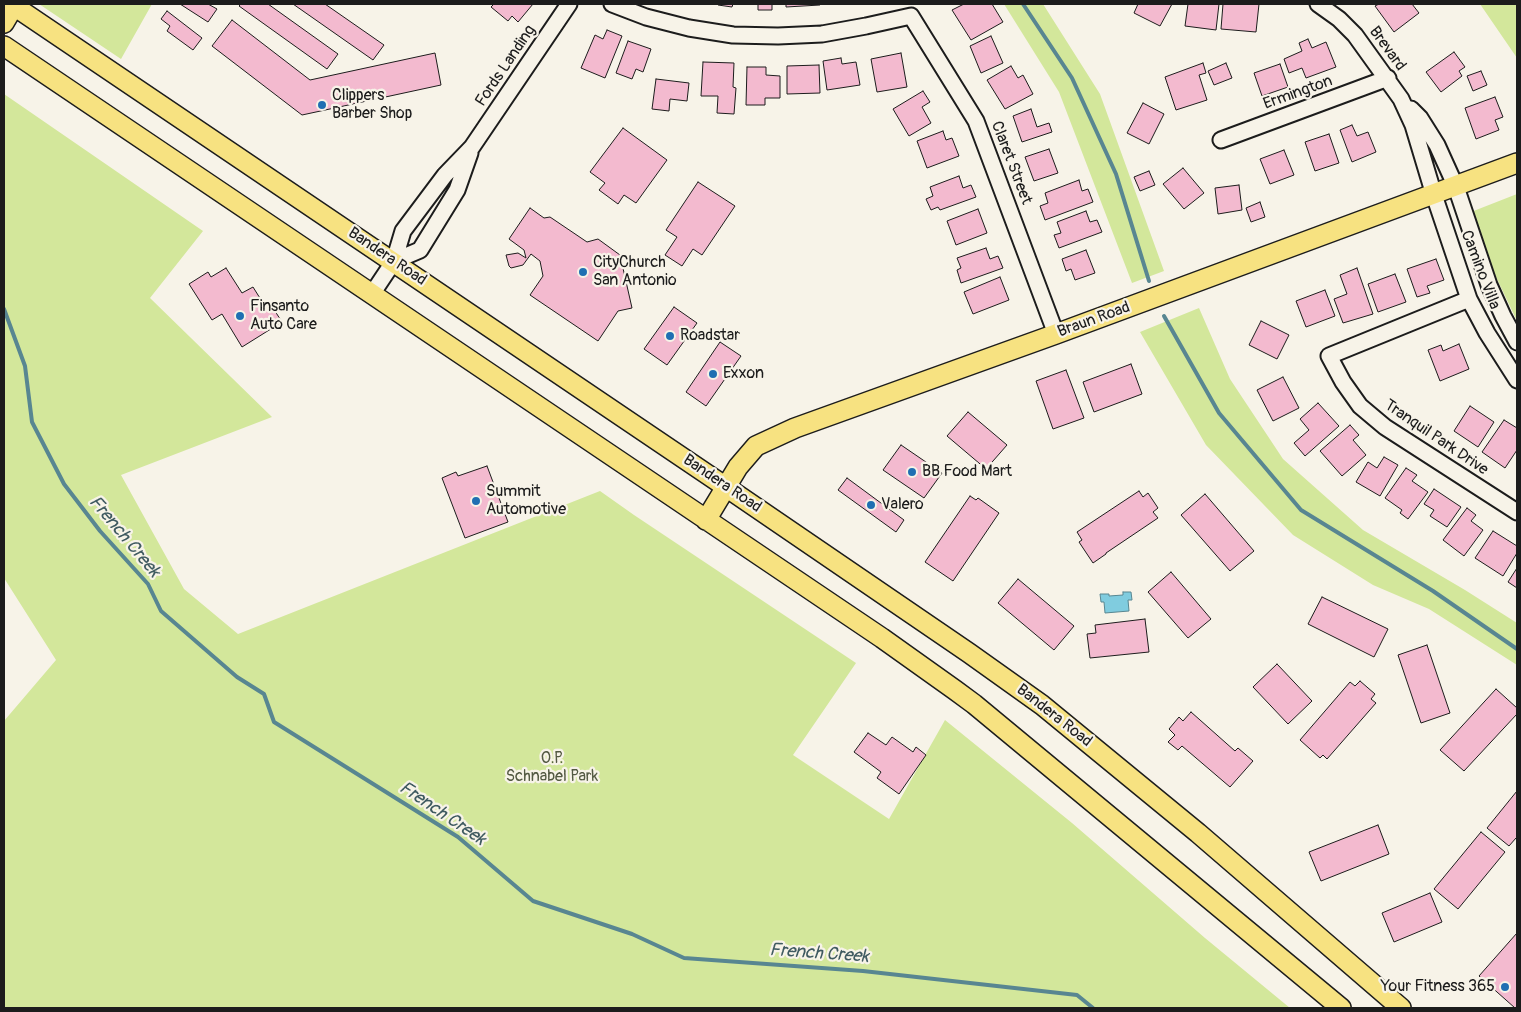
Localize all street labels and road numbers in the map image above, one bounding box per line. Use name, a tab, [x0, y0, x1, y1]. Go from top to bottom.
street label: Fords Landing	[472, 22, 540, 110]
street label: Brevard	[1364, 23, 1410, 75]
street label: Ermington	[1261, 72, 1335, 114]
street label: Claret Street	[986, 119, 1036, 207]
street label: Bandera Road	[344, 224, 430, 290]
street label: Camino Villa	[1456, 228, 1504, 312]
street label: Braun Road	[1055, 298, 1133, 342]
street label: Tranquil Park Drive	[1380, 396, 1492, 480]
street label: Bandera Road	[679, 451, 765, 517]
street label: Bandera Road	[1012, 681, 1096, 751]

